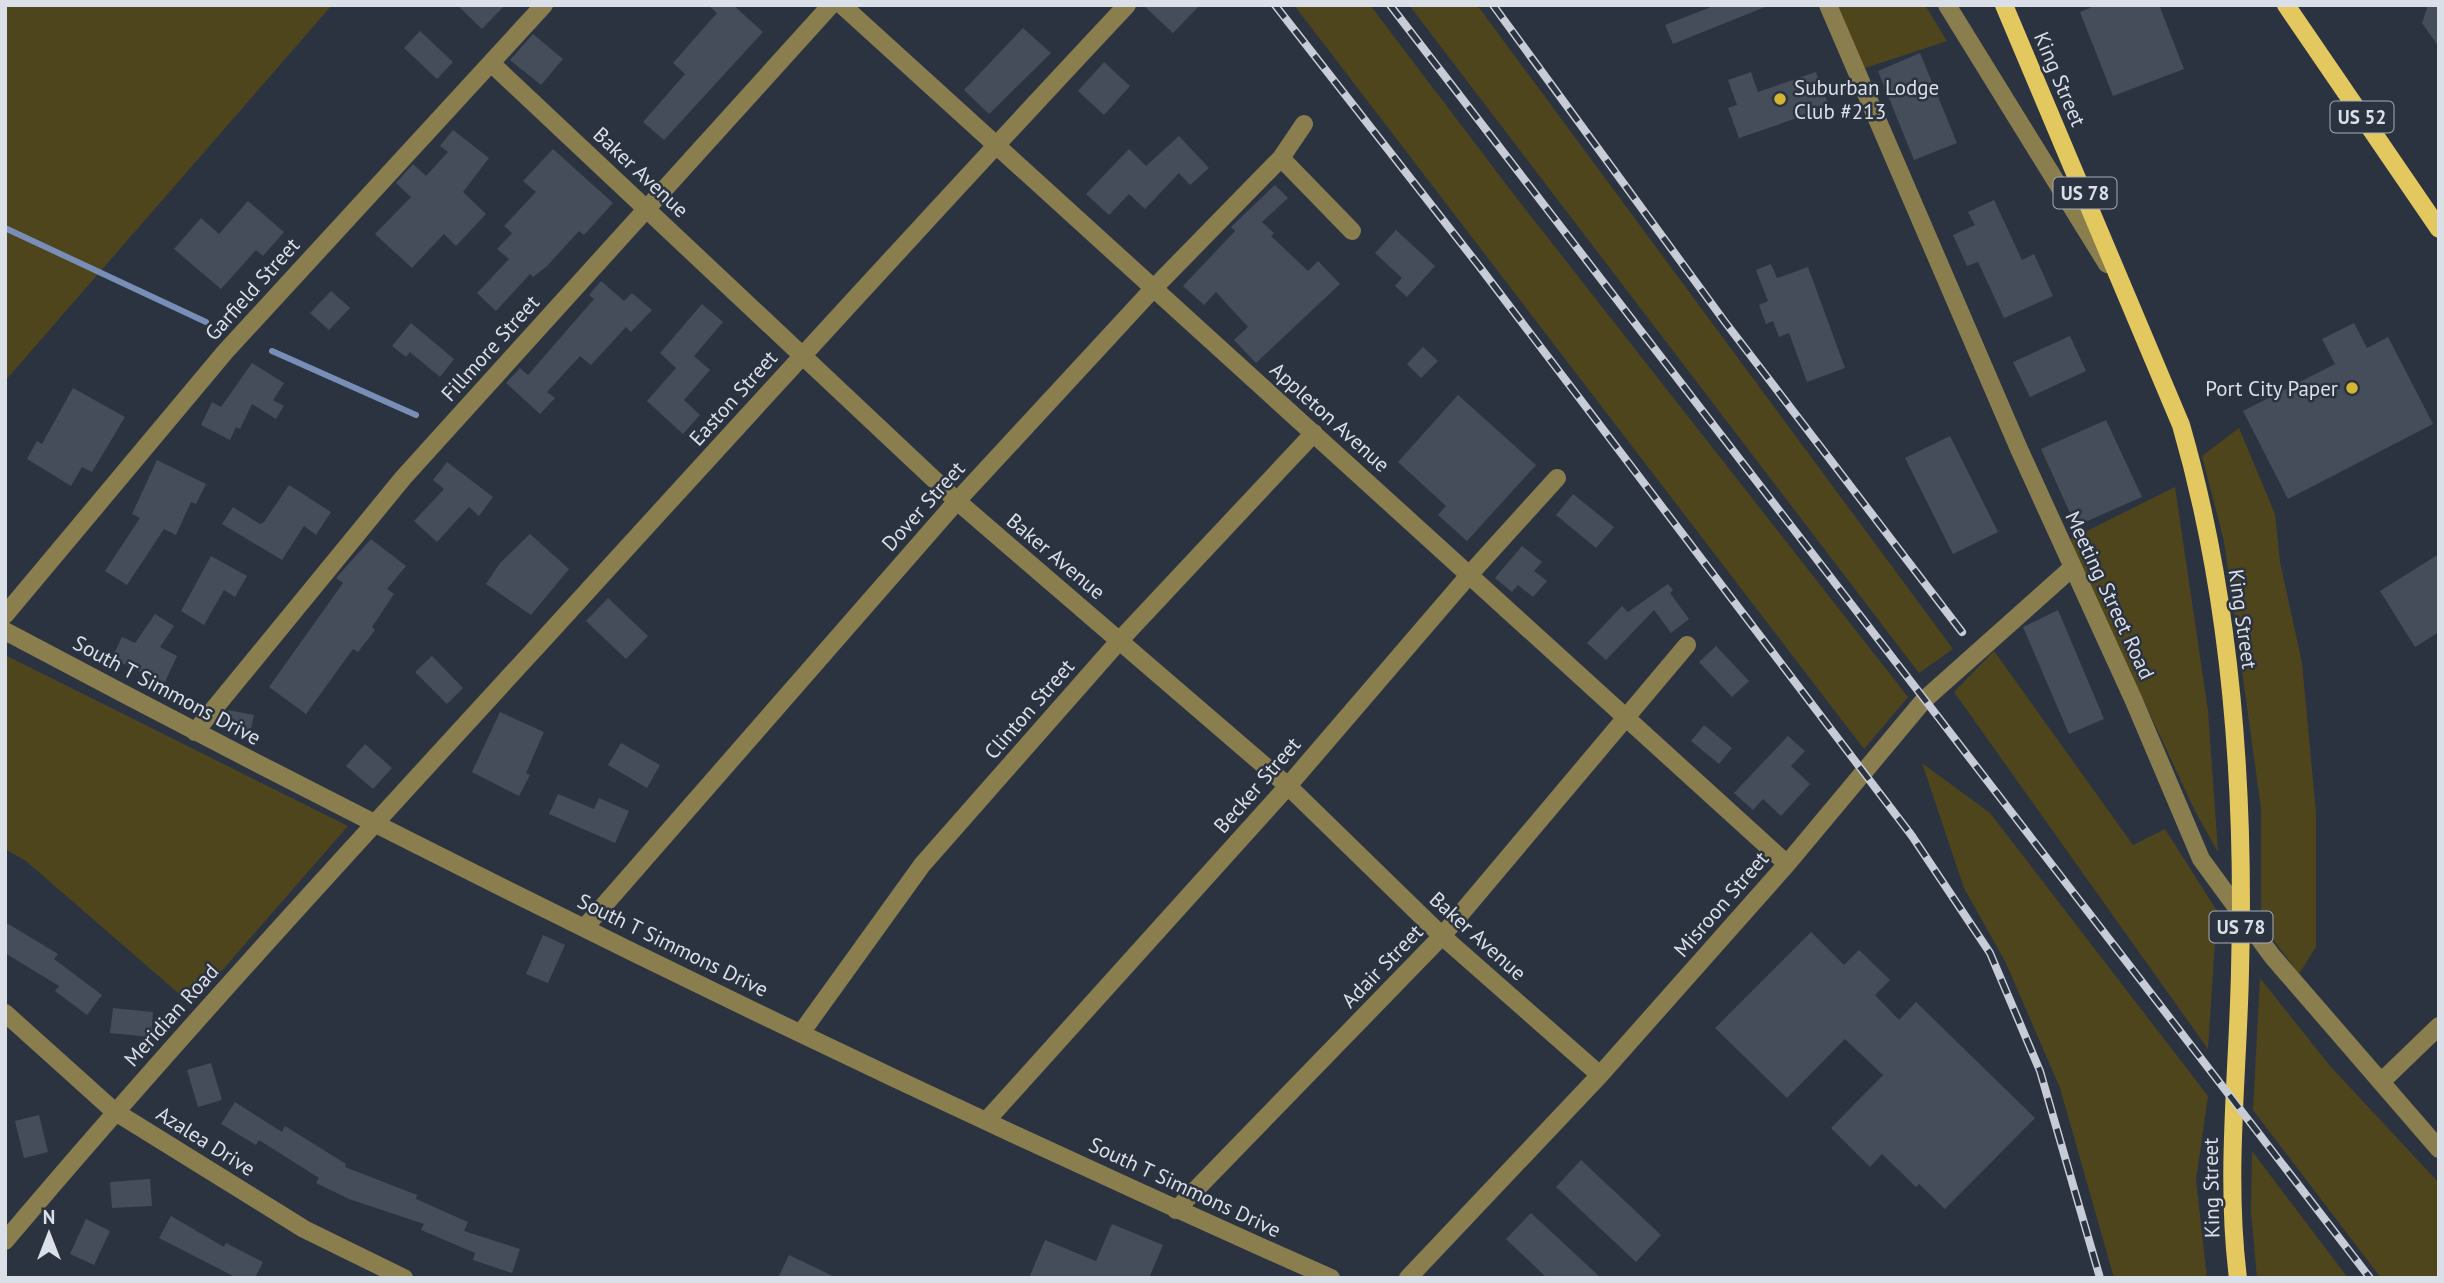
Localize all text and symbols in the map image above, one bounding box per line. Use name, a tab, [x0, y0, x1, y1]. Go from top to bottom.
street label: King Street	[2028, 27, 2092, 131]
place label: Suburban Lodge Club #213	[1794, 74, 1939, 125]
marker: Suburban Lodge Club #213	[1772, 91, 1788, 107]
road number: US 52	[2330, 102, 2394, 132]
street label: Baker Avenue	[588, 121, 694, 223]
road number: US 78	[2054, 178, 2116, 209]
street label: Garfield Street	[199, 232, 305, 346]
street label: Fillmore Street	[435, 289, 545, 407]
street label: Easton Street	[683, 345, 783, 451]
street label: Appleton Avenue	[1264, 356, 1396, 478]
place label: Port City Paper	[2205, 375, 2338, 402]
marker: Port City Paper	[2344, 380, 2360, 396]
street label: Dover Street	[876, 455, 970, 557]
street label: Baker Avenue	[1001, 507, 1111, 605]
street label: Meeting Street Road	[2059, 507, 2161, 683]
street label: King Street	[2223, 567, 2263, 671]
street label: South T Simmons Drive	[68, 629, 266, 751]
street label: Clinton Street	[978, 653, 1080, 765]
street label: Becker Street	[1208, 731, 1306, 839]
street label: Misroon Street	[1668, 846, 1774, 962]
street label: Baker Avenue	[1424, 886, 1532, 986]
street label: South T Simmons Drive	[573, 887, 773, 1003]
road number: US 78	[2210, 911, 2272, 942]
street label: Adair Street	[1335, 918, 1429, 1014]
street label: Meridian Road	[118, 958, 224, 1072]
street label: Azalea Drive	[152, 1100, 260, 1182]
street label: South T Simmons Drive	[1085, 1131, 1285, 1243]
street label: King Street	[2197, 1138, 2225, 1238]
north arrow	[14, 1199, 84, 1269]
text: N	[43, 1205, 55, 1229]

